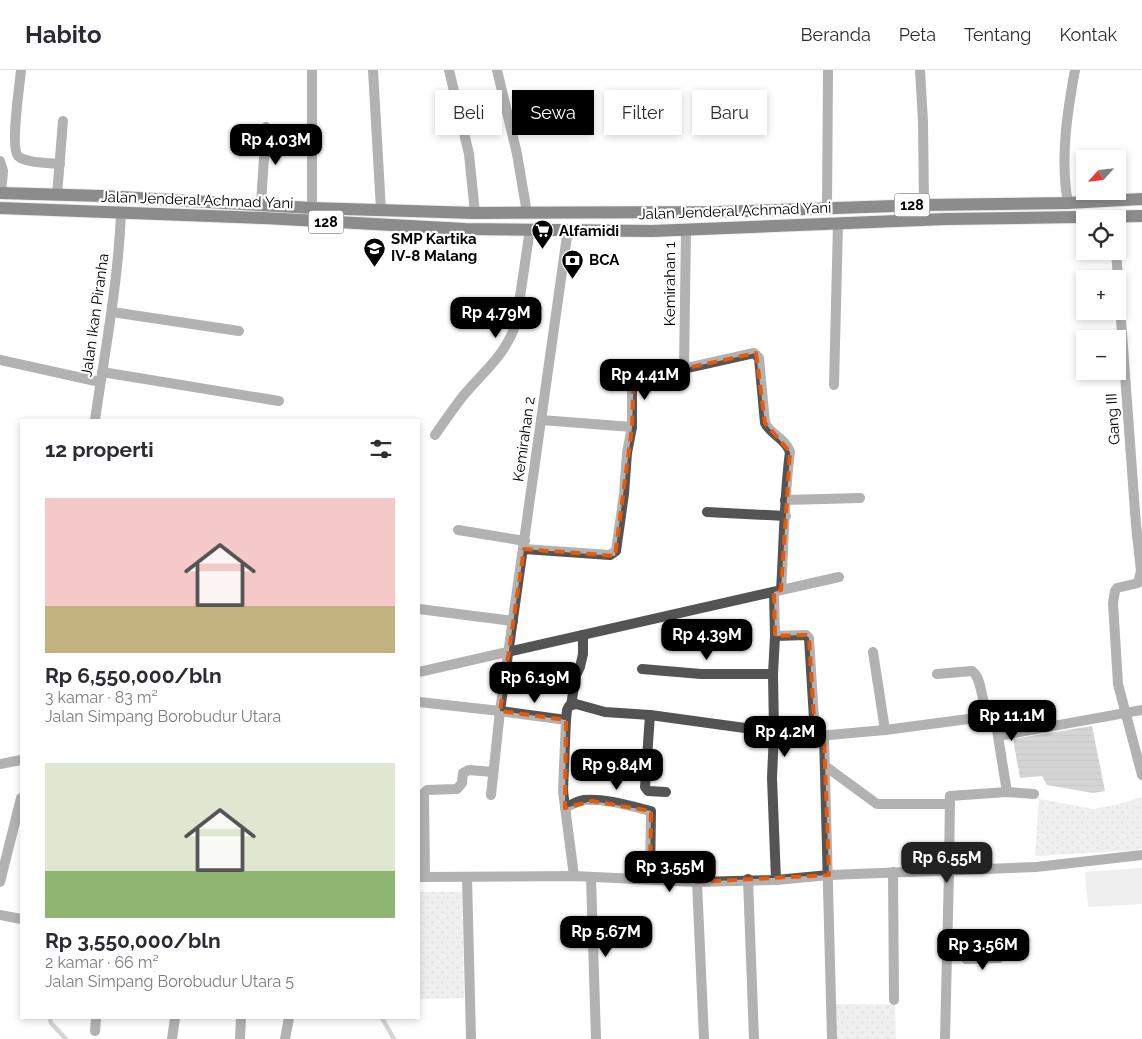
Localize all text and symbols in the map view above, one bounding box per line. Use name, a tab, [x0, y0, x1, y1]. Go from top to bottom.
text: Habito	[25, 20, 101, 49]
text: Beranda	[801, 24, 871, 45]
text: Peta	[899, 24, 936, 45]
text: Tentang	[964, 24, 1031, 45]
text: Kontak	[1059, 24, 1117, 45]
chip: Beli	[435, 90, 502, 135]
chip: Sewa	[512, 90, 594, 135]
chip: Filter	[604, 90, 682, 135]
chip: Baru	[692, 90, 767, 135]
pin: Rp 4.03M	[224, 124, 328, 166]
text: Rp 4.03M	[241, 130, 311, 149]
north arrow	[1076, 150, 1126, 200]
map controls	[1076, 150, 1126, 380]
street label: Jalan Jenderal Achmad Yani	[100, 188, 294, 212]
road number: 128	[894, 194, 930, 216]
street label: Jalan Jenderal Achmad Yani	[638, 199, 832, 223]
road number: 128	[308, 210, 344, 233]
button: locate	[1076, 210, 1126, 260]
supermarket icon: Alfamidi	[531, 219, 555, 250]
place label: Alfamidi	[559, 222, 619, 240]
place label: SMP Kartika IV-8 Malang	[391, 230, 477, 265]
school or university icon: SMP Kartika IV-8 Malang	[363, 236, 387, 267]
street label: Kemirahan 1	[661, 241, 679, 326]
bank icon: BCA	[561, 248, 585, 279]
place label: BCA	[589, 251, 620, 269]
street label: Jalan Ikan Piranha	[77, 252, 113, 378]
button: +	[1076, 270, 1126, 320]
pin: Rp 4.79M	[444, 296, 548, 339]
text: Rp 4.79M	[461, 303, 531, 322]
button: −	[1076, 330, 1126, 380]
pin: Rp 4.41M	[593, 358, 697, 401]
text: Rp 4.41M	[611, 365, 679, 384]
street label: Gang III	[1102, 392, 1124, 446]
street label: Kemirahan 2	[509, 395, 539, 483]
icon: filters	[367, 435, 395, 463]
text: 12 properti	[45, 437, 154, 462]
icon: home	[175, 530, 265, 620]
pin: Rp 4.39M	[655, 618, 759, 661]
text: Rp 4.39M	[672, 625, 742, 644]
pin: Rp 6.19M	[483, 662, 587, 704]
text: Rp 6,550,000/bln	[45, 663, 222, 688]
text: Rp 6.19M	[500, 668, 570, 687]
text: 3 kamar · 83 m²	[45, 688, 158, 707]
pin: Rp 11.1M	[960, 700, 1064, 742]
text: Rp 11.1M	[979, 706, 1045, 725]
text: Jalan Simpang Borobudur Utara	[45, 707, 281, 726]
pin: Rp 4.2M	[739, 716, 831, 758]
text: Rp 4.2M	[755, 722, 815, 741]
pin: Rp 9.84M	[565, 748, 669, 791]
text: Rp 9.84M	[582, 755, 652, 774]
icon: home	[175, 795, 265, 885]
pin: Rp 6.55M	[895, 842, 999, 884]
text: Rp 6.55M	[912, 848, 982, 867]
pin: Rp 3.55M	[618, 850, 722, 893]
text: Rp 3.55M	[636, 857, 704, 876]
pin: Rp 5.67M	[554, 916, 658, 958]
text: Rp 5.67M	[571, 922, 641, 941]
text: Rp 3,550,000/bln	[45, 928, 221, 953]
pin: Rp 3.56M	[931, 928, 1035, 971]
text: Rp 3.56M	[948, 935, 1018, 954]
text: 2 kamar · 66 m²	[45, 953, 159, 972]
text: Jalan Simpang Borobudur Utara 5	[45, 972, 294, 991]

